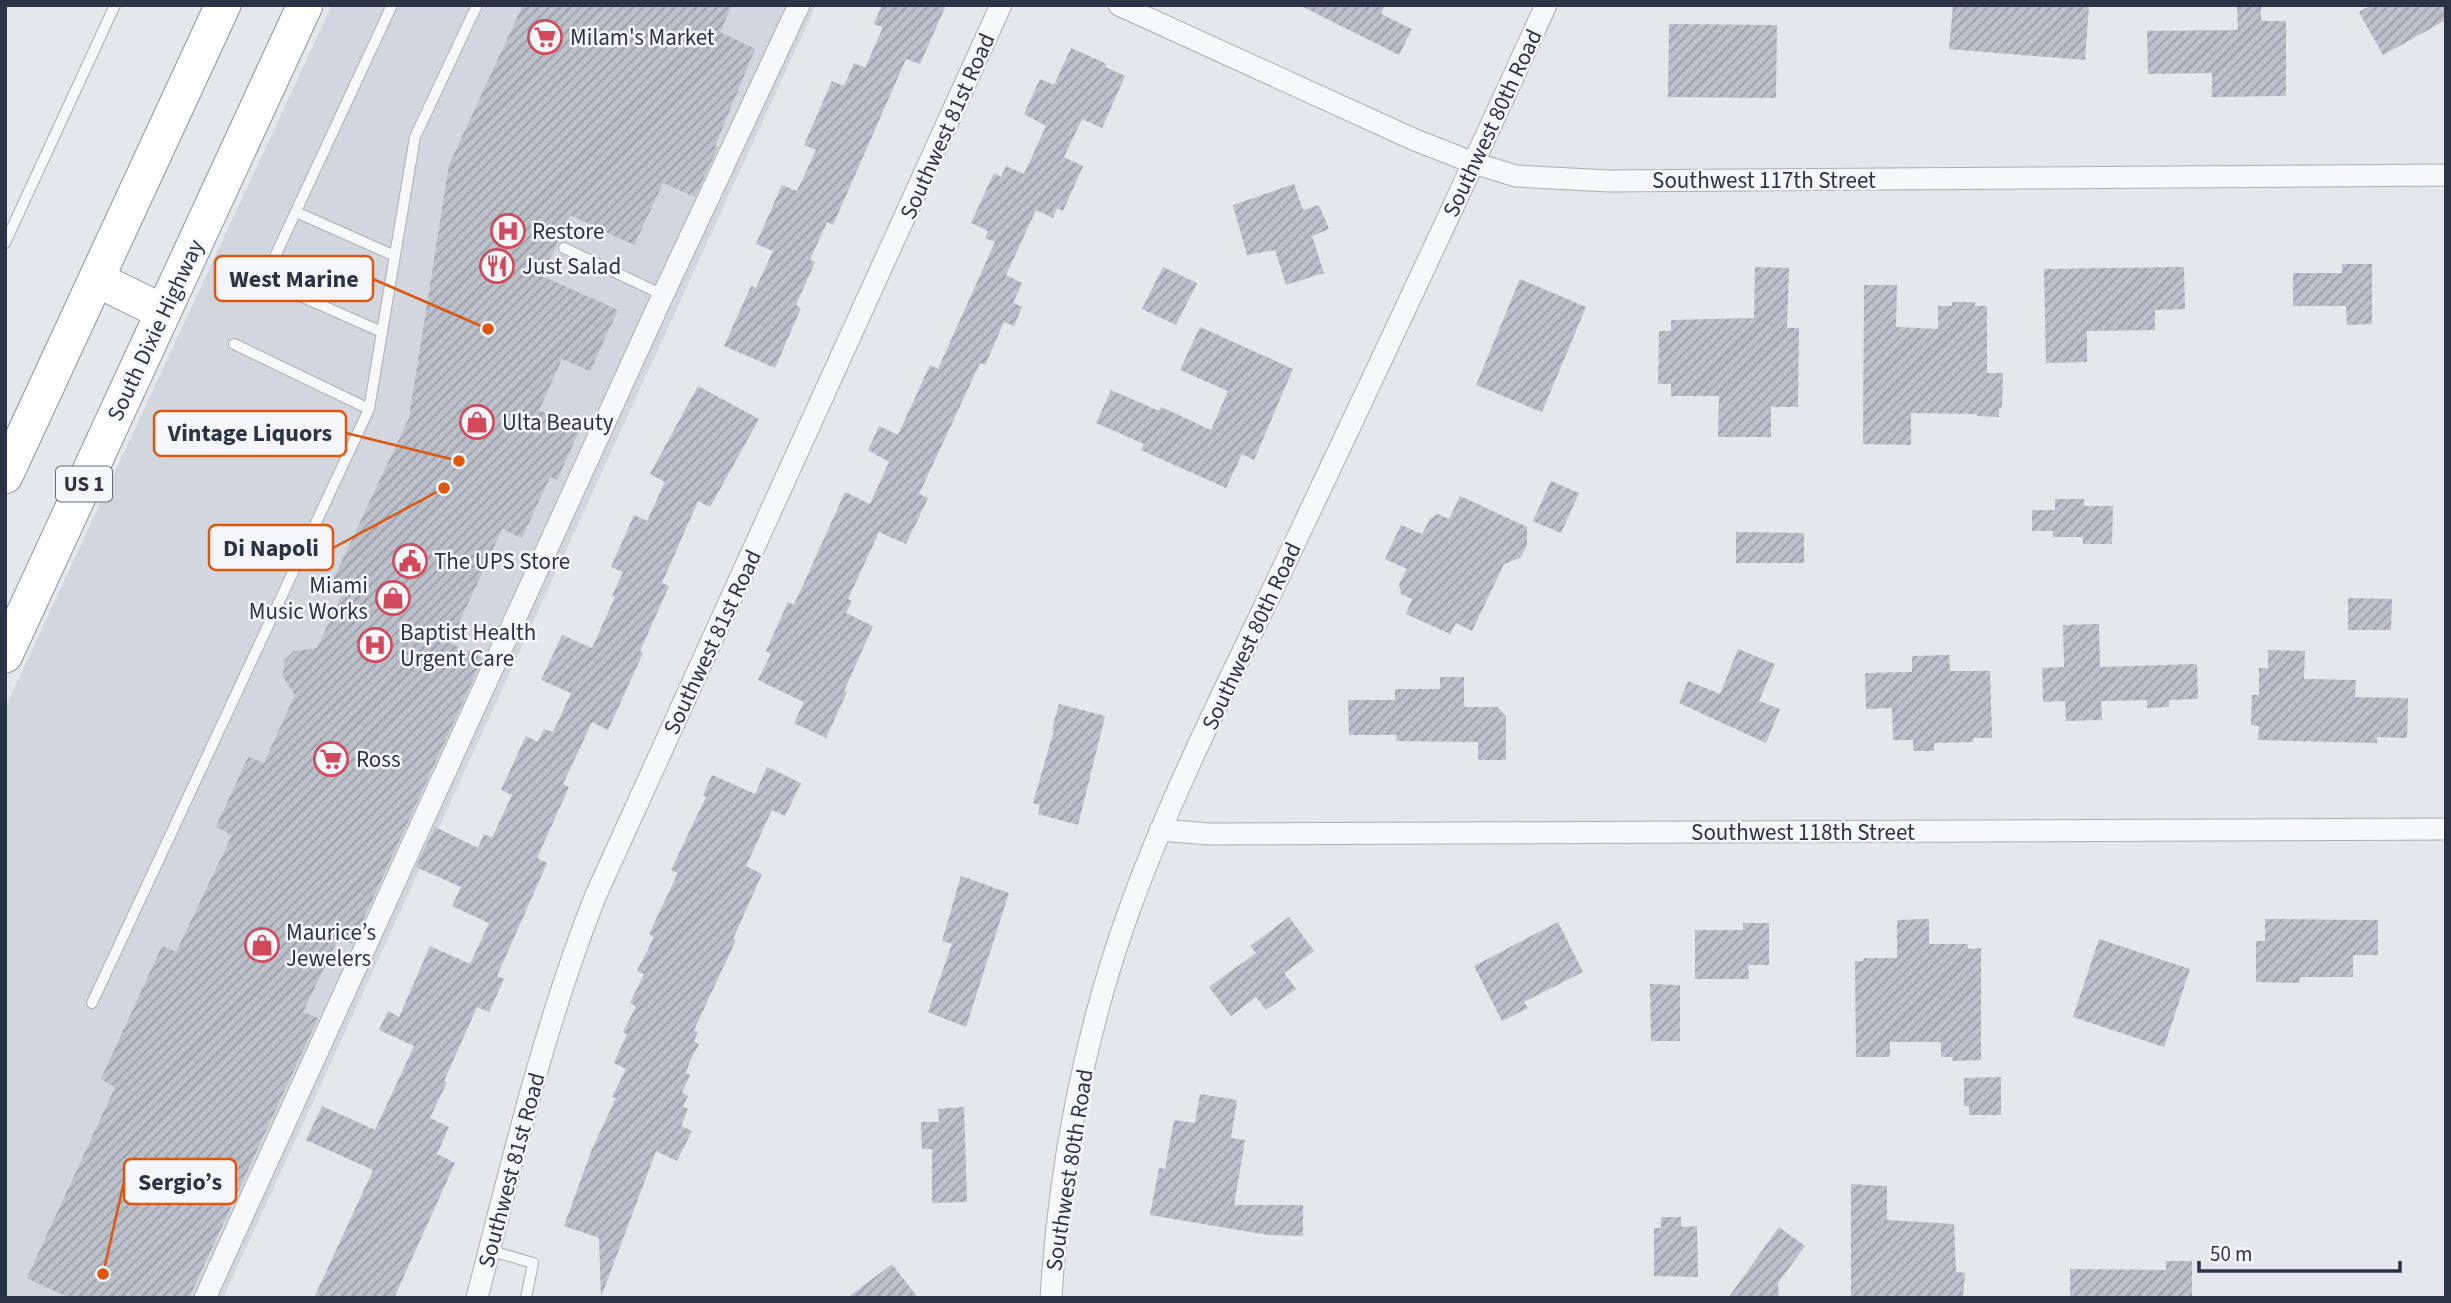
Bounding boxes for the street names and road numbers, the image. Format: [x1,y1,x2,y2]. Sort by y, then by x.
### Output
street label: Southwest 80th Road [1434,24,1551,223]
street label: Southwest 81st Road [892,28,1003,225]
street label: Southwest 117th Street [1652,164,1876,197]
street label: South Dixie Highway [99,234,212,427]
road number: US 1 [56,466,112,502]
street label: Southwest 80th Road [1193,537,1310,736]
street label: Southwest 81st Road [655,544,770,740]
street label: Southwest 118th Street [1691,816,1915,849]
street label: Southwest 80th Road [1037,1067,1102,1273]
street label: Southwest 81st Road [470,1069,553,1271]

